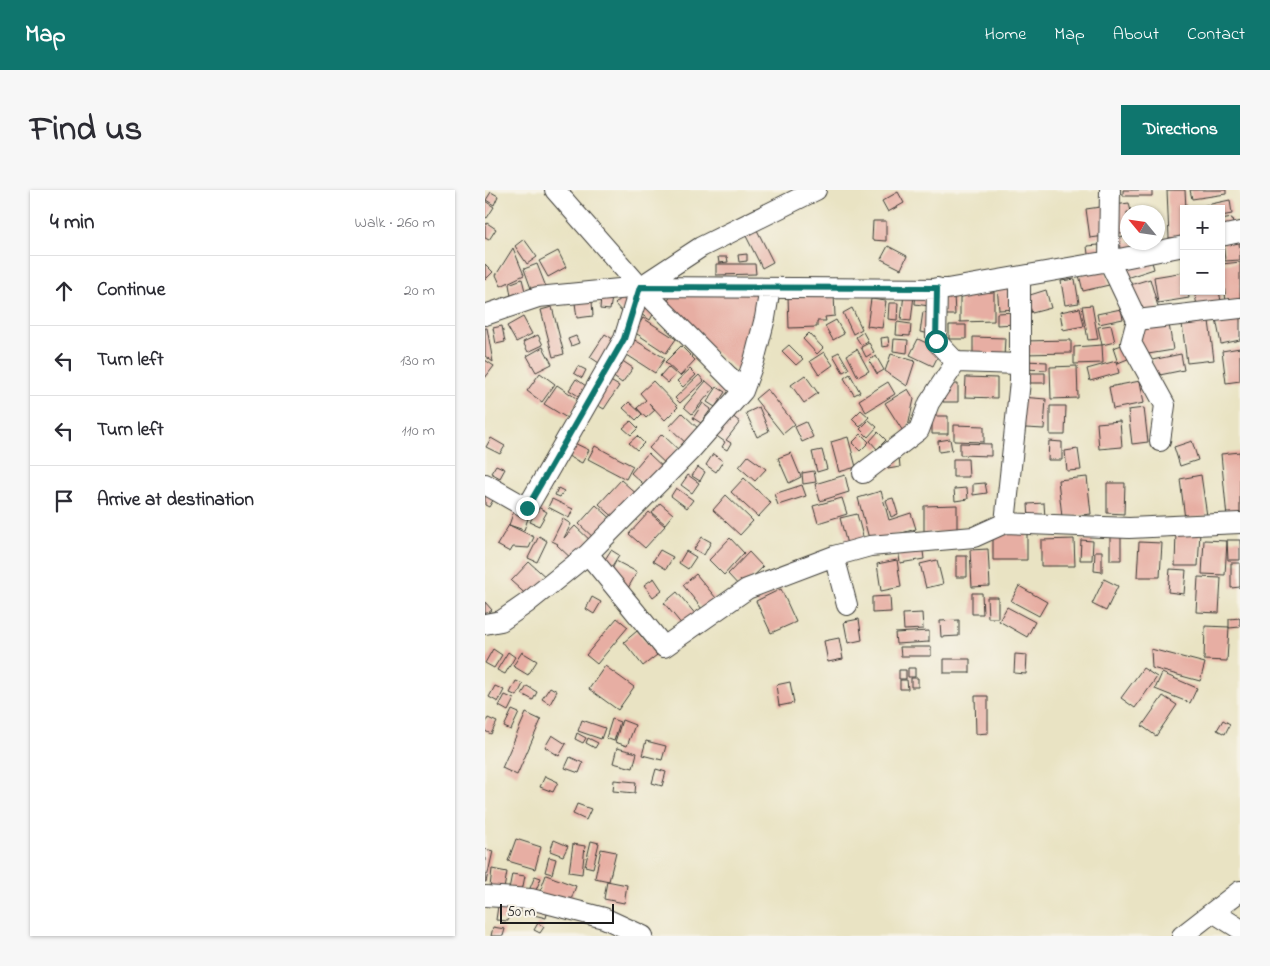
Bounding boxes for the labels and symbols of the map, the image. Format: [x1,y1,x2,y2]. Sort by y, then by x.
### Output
north arrow [1120,205,1165,250]
route start [925,330,948,353]
route end [516,497,539,520]
scale bar [500,901,614,924]

